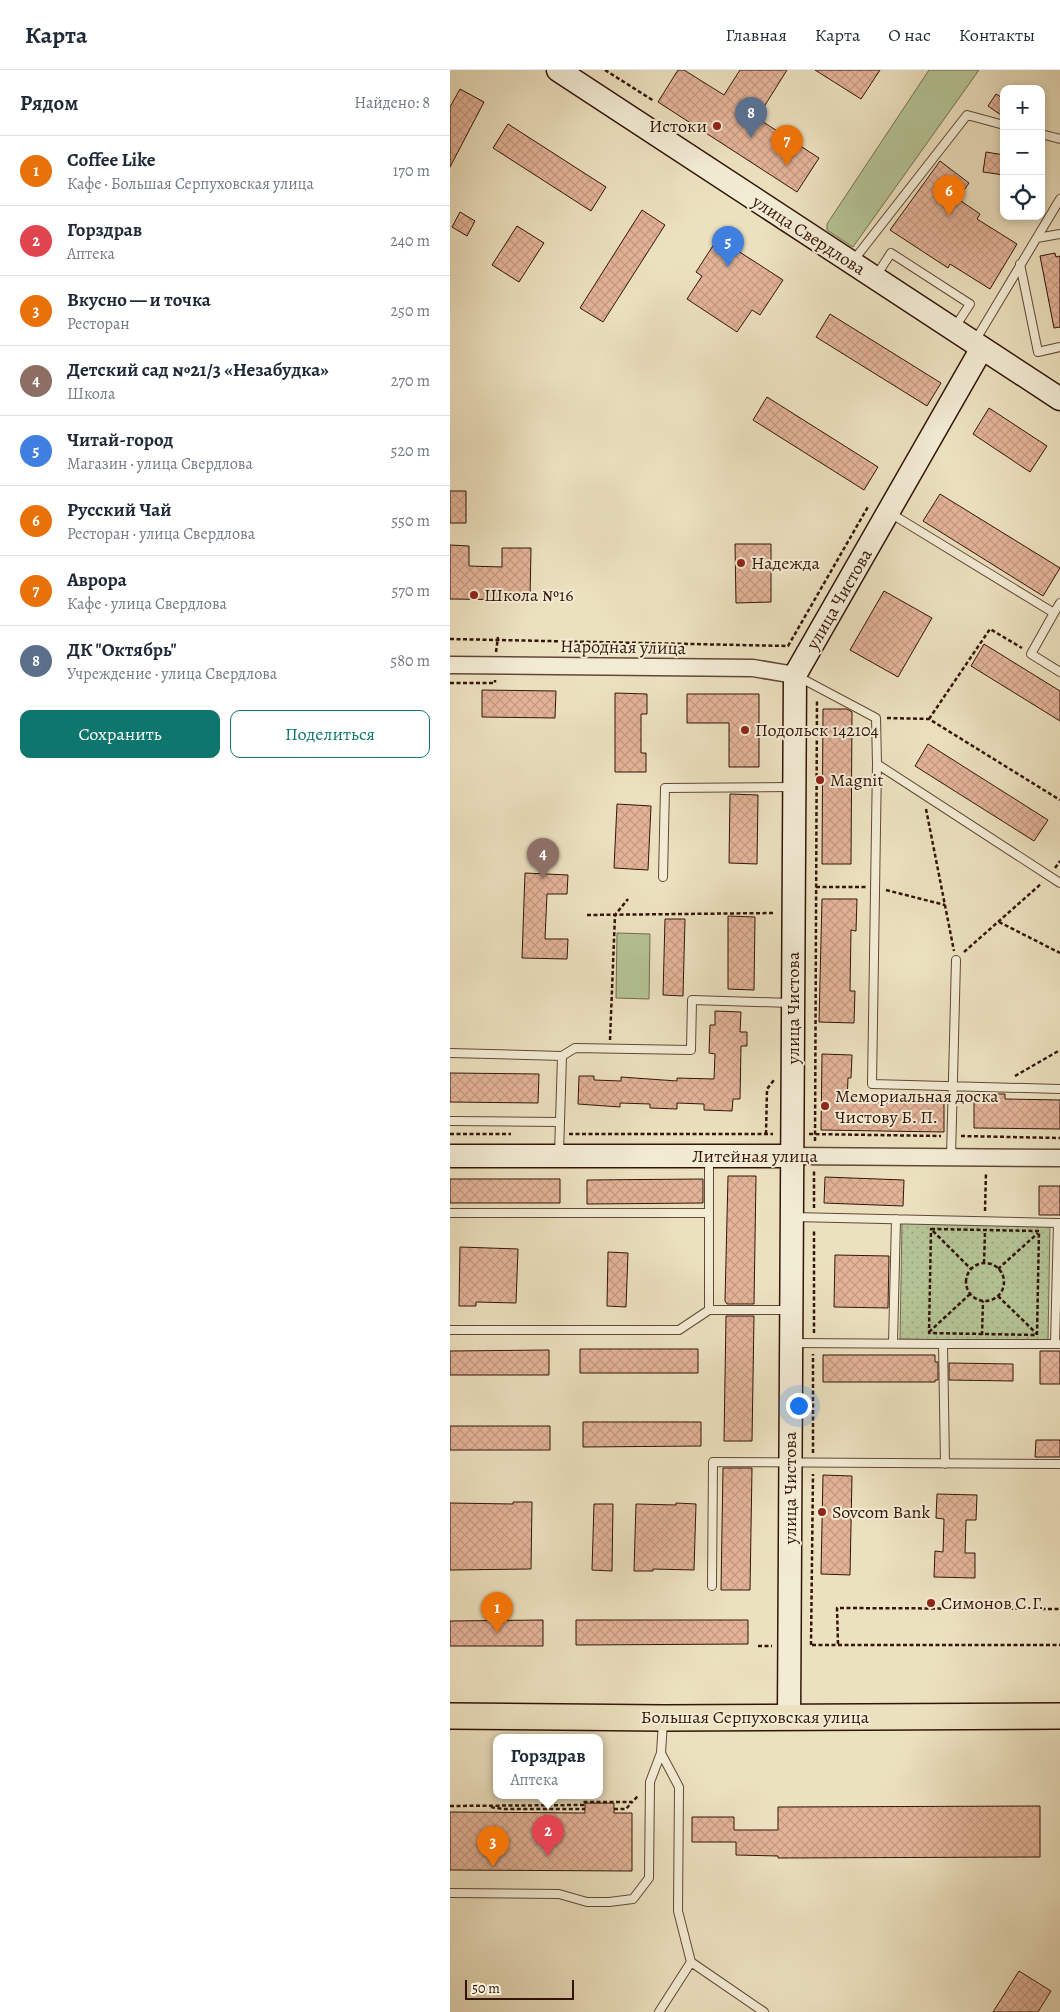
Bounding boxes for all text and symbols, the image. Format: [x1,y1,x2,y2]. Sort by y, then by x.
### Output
text: Карта [25,19,87,51]
text: Главная [726,23,787,47]
text: Карта [815,23,860,47]
text: О нас [888,23,931,47]
text: Контакты [959,23,1035,47]
map controls [1000,85,1045,220]
button: + [1000,85,1045,130]
text: Рядом [20,89,78,117]
text: Найдено: 8 [354,92,430,114]
pin: 8 [735,97,767,138]
place label: Истоки [649,114,707,138]
marker: Истоки [711,120,723,132]
pin: 7 [771,125,803,166]
button: − [1000,130,1045,175]
text: Coffee Like [67,147,155,173]
text: 1 [33,160,39,182]
text: 170 m [393,160,430,182]
text: Кафе · Большая Серпуховская улица [67,173,314,195]
pin: 6 [933,175,965,216]
button: locate [1000,175,1045,220]
street label: улица Свердлова [747,189,871,281]
text: Горздрав [67,217,142,243]
pin: 5 [712,226,744,267]
text: 2 [32,230,40,252]
text: 240 m [390,230,430,252]
text: Аптека [67,243,115,265]
text: Вкусно — и точка [67,287,211,313]
text: 3 [33,300,39,322]
text: 250 m [391,300,430,322]
text: Ресторан [67,313,130,335]
text: Детский сад №21/3 «Незабудка» [67,357,329,383]
text: 4 [32,370,40,392]
text: 270 m [391,370,430,392]
text: Школа [67,383,115,405]
text: Читай-город [67,427,173,453]
text: 5 [33,440,39,462]
text: 520 m [391,440,430,462]
text: Магазин · улица Свердлова [67,453,253,475]
text: Русский Чай [67,497,172,523]
text: 6 [32,510,40,532]
text: 550 m [391,510,430,532]
text: Ресторан · улица Свердлова [67,523,255,545]
street label: улица Чистова [800,544,878,655]
place label: Надежда [751,551,821,575]
marker: Надежда [735,557,747,569]
text: Аврора [67,567,127,593]
text: 7 [33,580,39,602]
text: 570 m [391,580,430,602]
place label: Школа №16 [484,583,574,607]
marker: Школа №16 [468,589,480,601]
text: Кафе · улица Свердлова [67,593,227,615]
street label: Народная улица [560,634,687,660]
text: ДК "Октябрь" [67,637,177,663]
text: 8 [32,650,40,672]
text: 580 m [390,650,430,672]
text: Учреждение · улица Свердлова [67,663,277,685]
button: Сохранить [20,710,220,758]
button: Поделиться [230,710,430,758]
place label: Подольск 142104 [755,718,879,742]
marker: Подольск 142104 [739,724,751,736]
place label: Magnit [830,768,883,792]
marker: Magnit [814,774,826,786]
pin: 4 [527,838,559,879]
street label: улица Чистова [781,951,805,1065]
place label: Мемориальная доска Чистову Б. П. [835,1084,999,1129]
marker: Мемориальная доска Чистову Б. П. [819,1100,831,1112]
street label: Литейная улица [692,1144,819,1168]
your location [786,1393,812,1419]
street label: улица Чистова [778,1431,802,1545]
place label: Sovcom Bank [832,1500,930,1524]
marker: Sovcom Bank [816,1506,828,1518]
place label: Симонов С.Г. [941,1591,1044,1615]
pin: 1 [481,1592,513,1633]
marker: Симонов С.Г. [925,1597,937,1609]
street label: Большая Серпуховская улица [641,1705,870,1729]
popup [493,1734,603,1799]
text: Горздрав [510,1743,586,1769]
text: Аптека [510,1769,558,1791]
pin: 2 [532,1815,564,1856]
pin: 3 [477,1826,509,1867]
scale bar [465,1977,574,2000]
text: 50 m [472,1979,500,1998]

